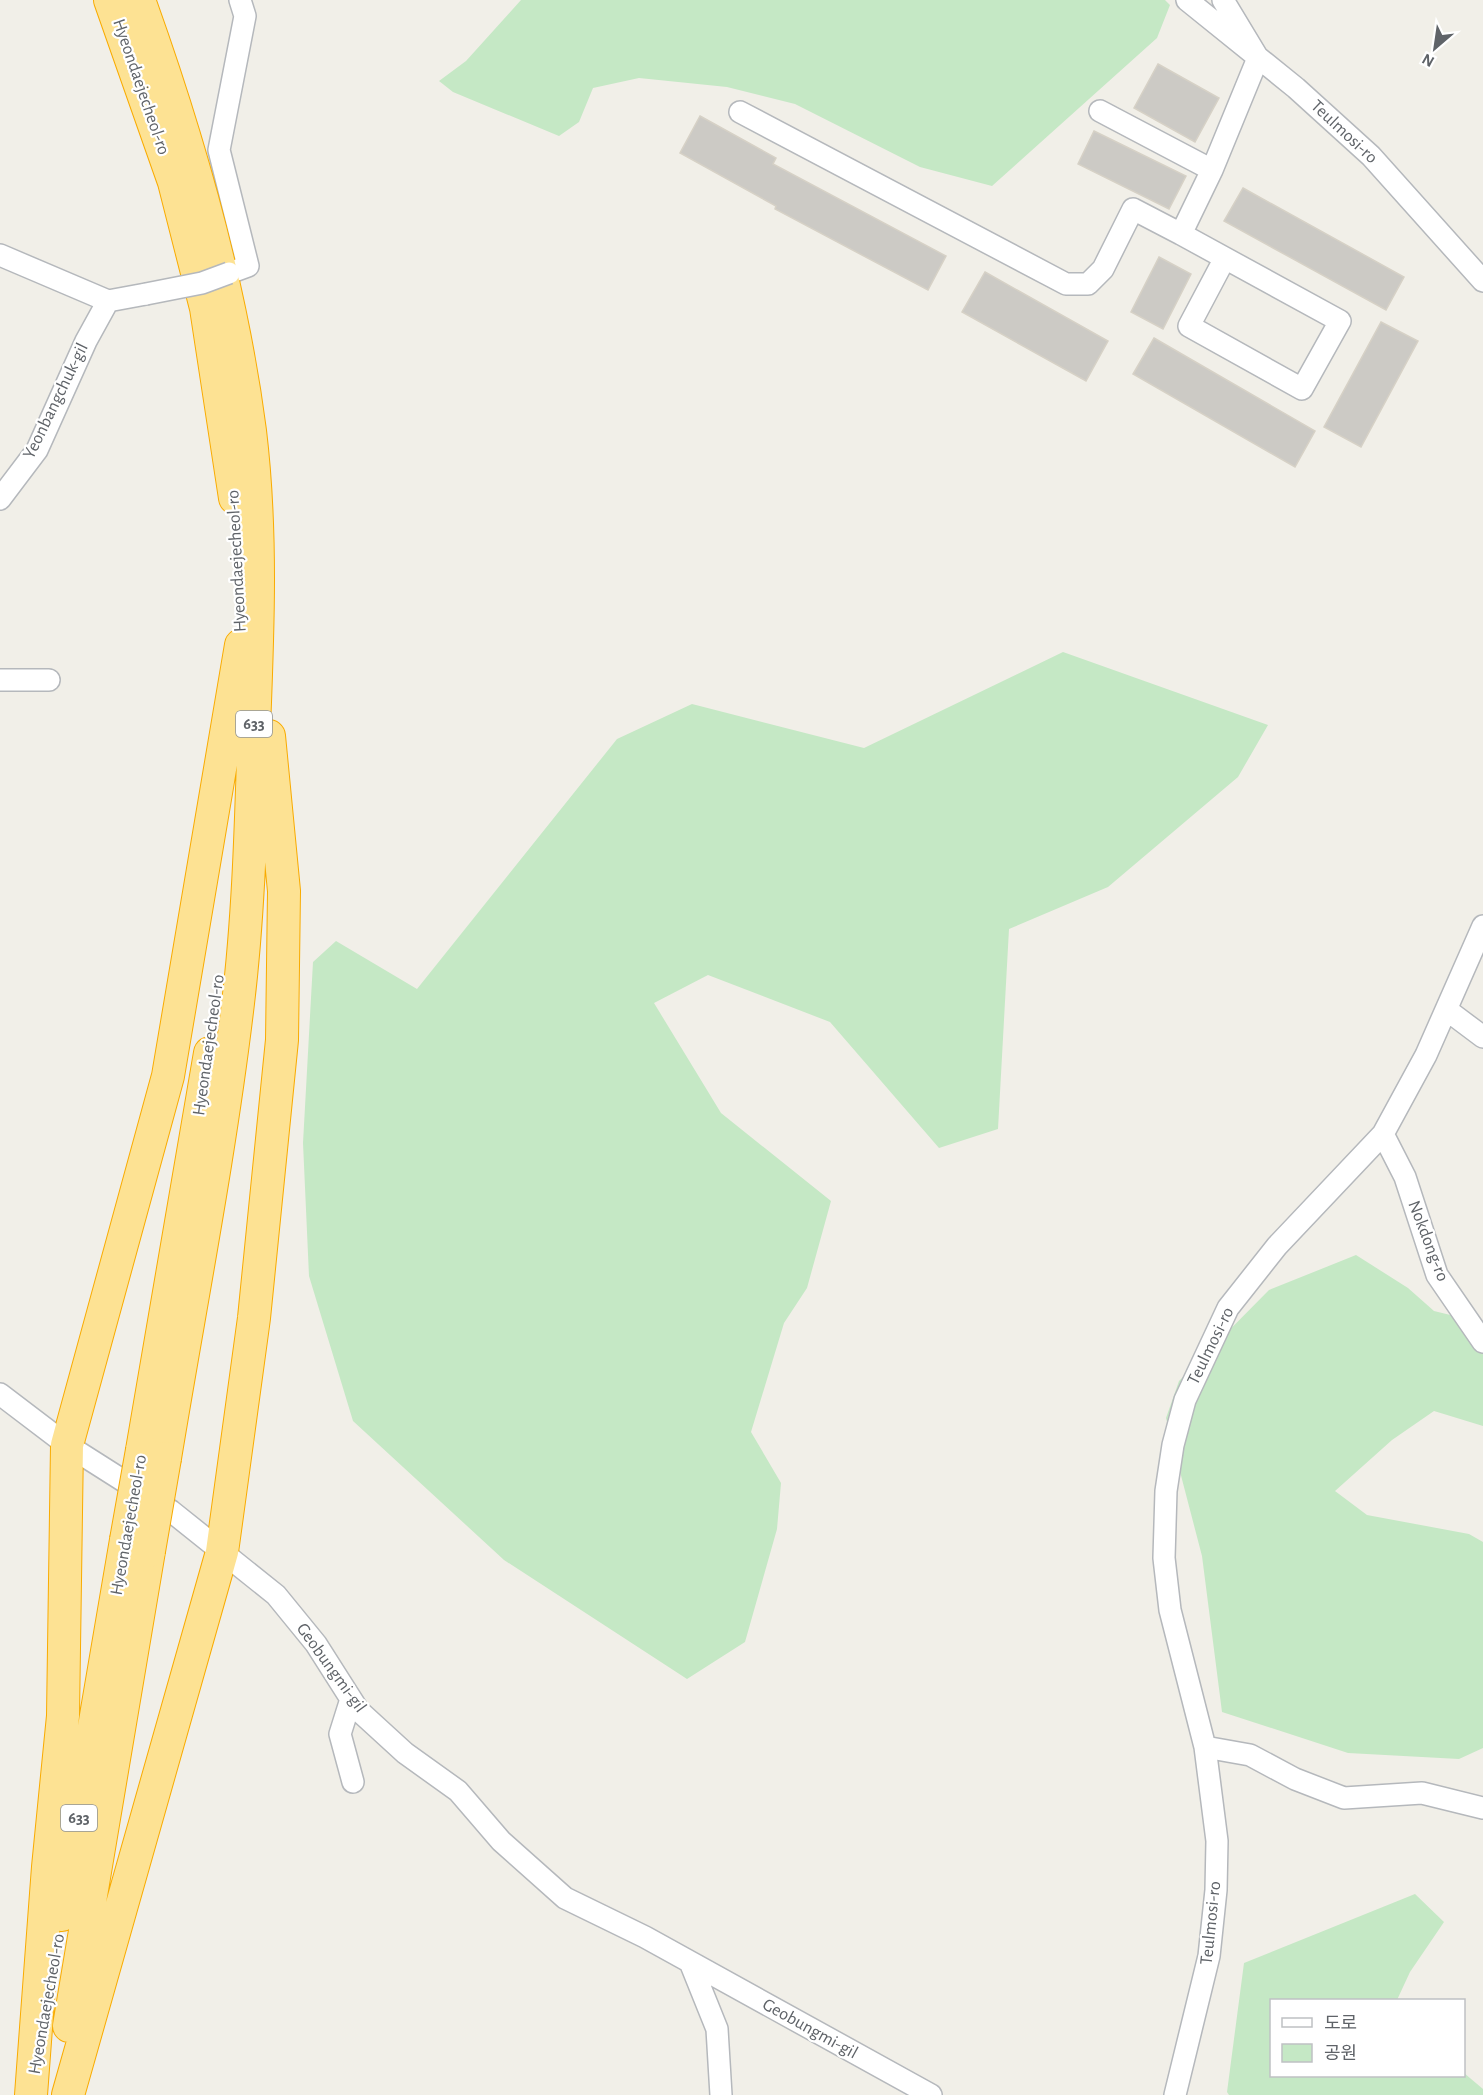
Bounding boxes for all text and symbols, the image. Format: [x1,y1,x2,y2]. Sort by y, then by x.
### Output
street label: Hyeondaejecheol-ro [109,17,173,157]
north arrow [1405,18,1465,78]
text: N [1419,51,1437,70]
street label: Teulmosi-ro [1307,97,1381,167]
street label: Yeonbangchuk-gil [20,340,92,462]
street label: Hyeondaejecheol-ro [224,489,250,633]
road number: 633 [236,711,272,737]
street label: Hyeondaejecheol-ro [190,973,228,1117]
street label: Nokdong-ro [1404,1198,1452,1284]
street label: Teulmosi-ro [1185,1304,1238,1388]
street label: Hyeondaejecheol-ro [108,1453,150,1597]
street label: Geobungmi-gil [293,1620,369,1716]
road number: 633 [61,1805,97,1831]
street label: Teulmosi-ro [1198,1880,1224,1966]
street label: Hyeondaejecheol-ro [26,1932,68,2076]
street label: Geobungmi-gil [759,1995,861,2063]
legend [1270,1999,1465,2077]
text: 도로 [1324,2015,1357,2033]
text: 공원 [1324,2044,1357,2063]

